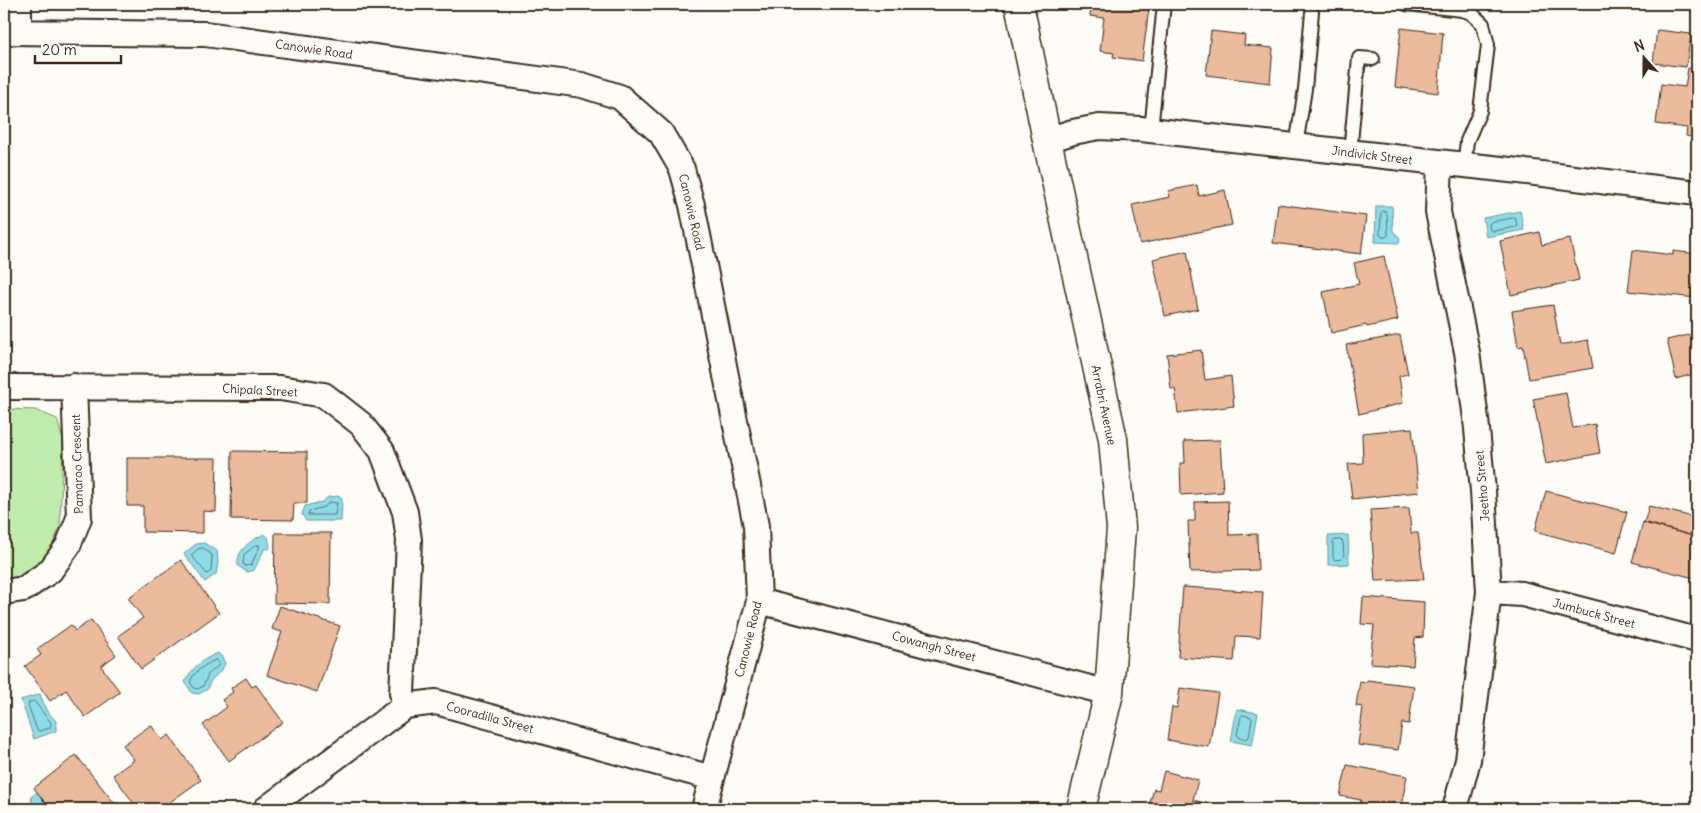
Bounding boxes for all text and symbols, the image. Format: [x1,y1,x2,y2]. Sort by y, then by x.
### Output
scale bar [35,32,121,64]
north arrow [1618,32,1668,82]
street label: Canowie Road [274,36,354,62]
text: N [1632,36,1647,56]
text: 20 m [42,40,77,59]
street label: Jindivick Street [1331,143,1413,167]
street label: Canowie Road [676,172,708,252]
street label: Arrabri Avenue [1088,364,1120,446]
street label: Chipala Street [222,381,298,399]
street label: Pamaroo Crescent [68,414,86,514]
street label: Jeetho Street [1471,450,1493,522]
street label: Jumbuck Street [1551,595,1637,631]
street label: Canowie Road [731,599,765,679]
street label: Cowangh Street [890,628,978,664]
street label: Cooradilla Street [445,698,535,736]

